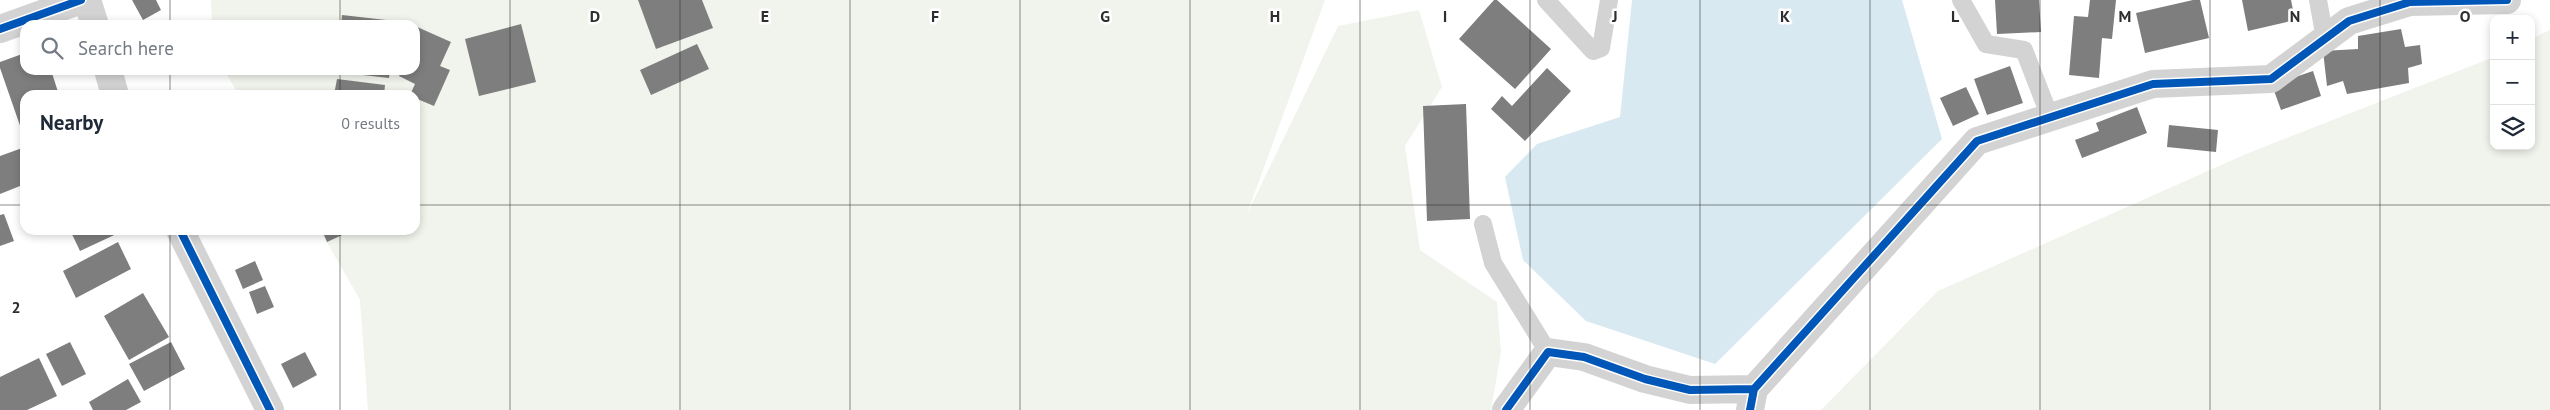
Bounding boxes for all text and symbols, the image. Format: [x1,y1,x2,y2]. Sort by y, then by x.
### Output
text: D [590,6,600,26]
text: E [761,6,769,26]
text: F [931,6,939,26]
text: G [1100,6,1110,26]
text: H [1270,6,1280,26]
text: I [1443,6,1447,26]
text: J [1611,6,1618,26]
text: K [1780,6,1790,26]
text: L [1951,6,1960,26]
text: M [2119,6,2131,26]
text: N [2290,6,2300,26]
text: O [2460,6,2471,26]
map controls [2490,15,2535,150]
button: + [2490,15,2535,60]
search box [20,20,420,75]
icon: search [38,34,66,62]
text: Search here [78,36,174,60]
button: − [2490,60,2535,105]
button: layers [2490,105,2535,150]
text: Nearby [40,109,103,136]
text: 0 results [341,113,400,133]
text: 2 [11,297,21,317]

